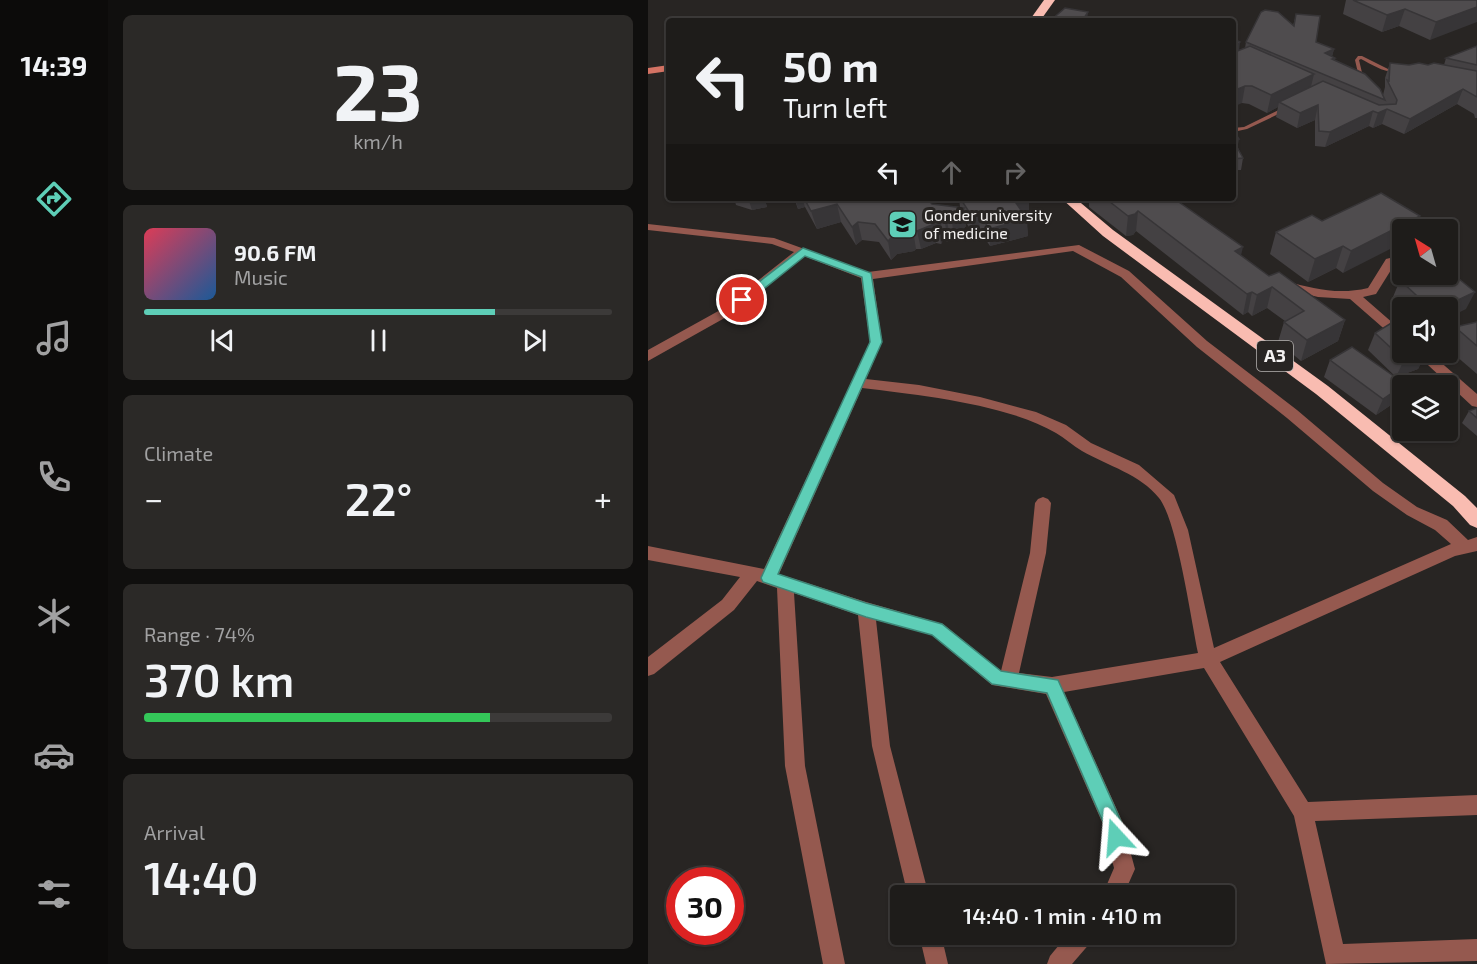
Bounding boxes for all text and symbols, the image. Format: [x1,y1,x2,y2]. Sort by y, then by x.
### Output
text: 50 m [783,40,879,90]
icon: left [684,42,762,120]
text: 23 [333,43,423,137]
text: 14:39 [20,49,88,81]
text: Turn left [783,91,887,123]
text: km/h [353,129,403,153]
icon: left [872,156,905,189]
icon: ahead [935,156,968,189]
icon: right [998,156,1031,189]
icon: directions [33,178,75,220]
place label: Gonder university of medicine [924,205,1053,242]
school or university icon: Gonder university of medicine [887,208,919,240]
north arrow [1392,219,1458,285]
map controls [1392,219,1458,441]
text: 90.6 FM [234,239,316,265]
text: Music [234,265,288,289]
pin [716,274,767,325]
icon: arrive [725,283,758,316]
button: sound [1392,297,1458,363]
icon: music [33,317,75,359]
icon: previous [206,324,239,357]
icon: pause [362,324,395,357]
icon: next [518,324,551,357]
road number: A3 [1257,341,1293,371]
button: layers [1392,375,1458,441]
text: Climate [144,441,213,465]
icon: phone [33,456,75,498]
text: 22° [345,471,412,525]
text: − [144,478,163,518]
text: + [594,478,612,518]
icon: climate [33,595,75,637]
text: Range · 74% [144,622,255,646]
text: 370 km [144,652,294,706]
icon: car [33,734,75,776]
position arrow [1084,805,1148,869]
text: Arrival [144,820,205,844]
text: 14:40 [144,850,258,904]
speed limit sign: 30 [666,867,744,945]
icon: filters [33,873,75,915]
text: 14:40 · 1 min · 410 m [963,902,1162,928]

